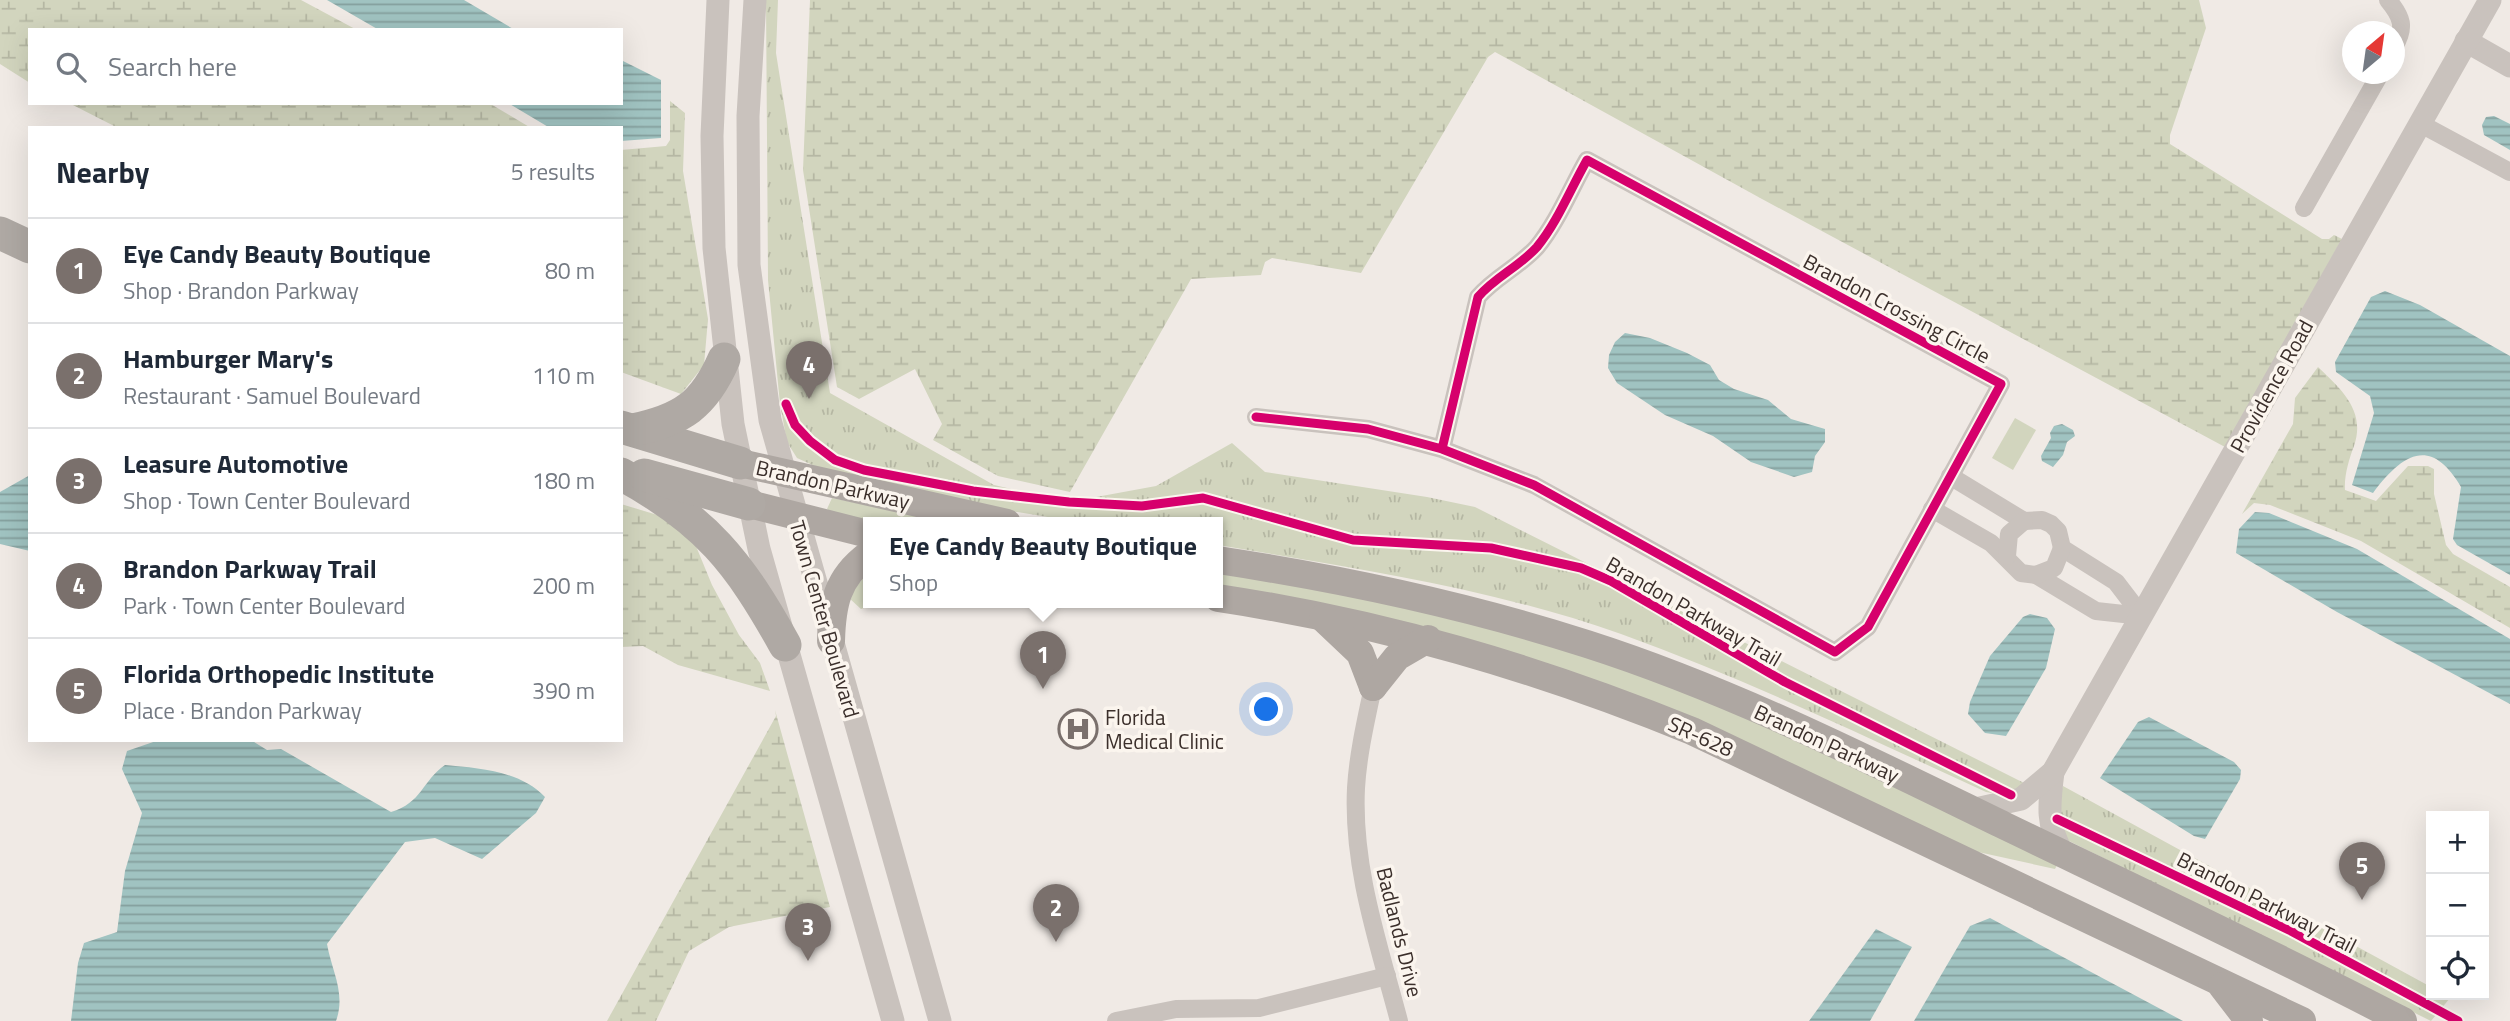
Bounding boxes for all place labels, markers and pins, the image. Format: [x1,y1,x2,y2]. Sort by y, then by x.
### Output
pin: 4 [786,341,832,399]
pin: 1 [1020,631,1066,689]
place label: Florida Medical Clinic [1105,701,1224,757]
hospital icon: Florida Medical Clinic [1057,708,1099,750]
pin: 5 [2339,842,2385,900]
pin: 2 [1033,884,1079,942]
pin: 3 [785,903,831,961]

